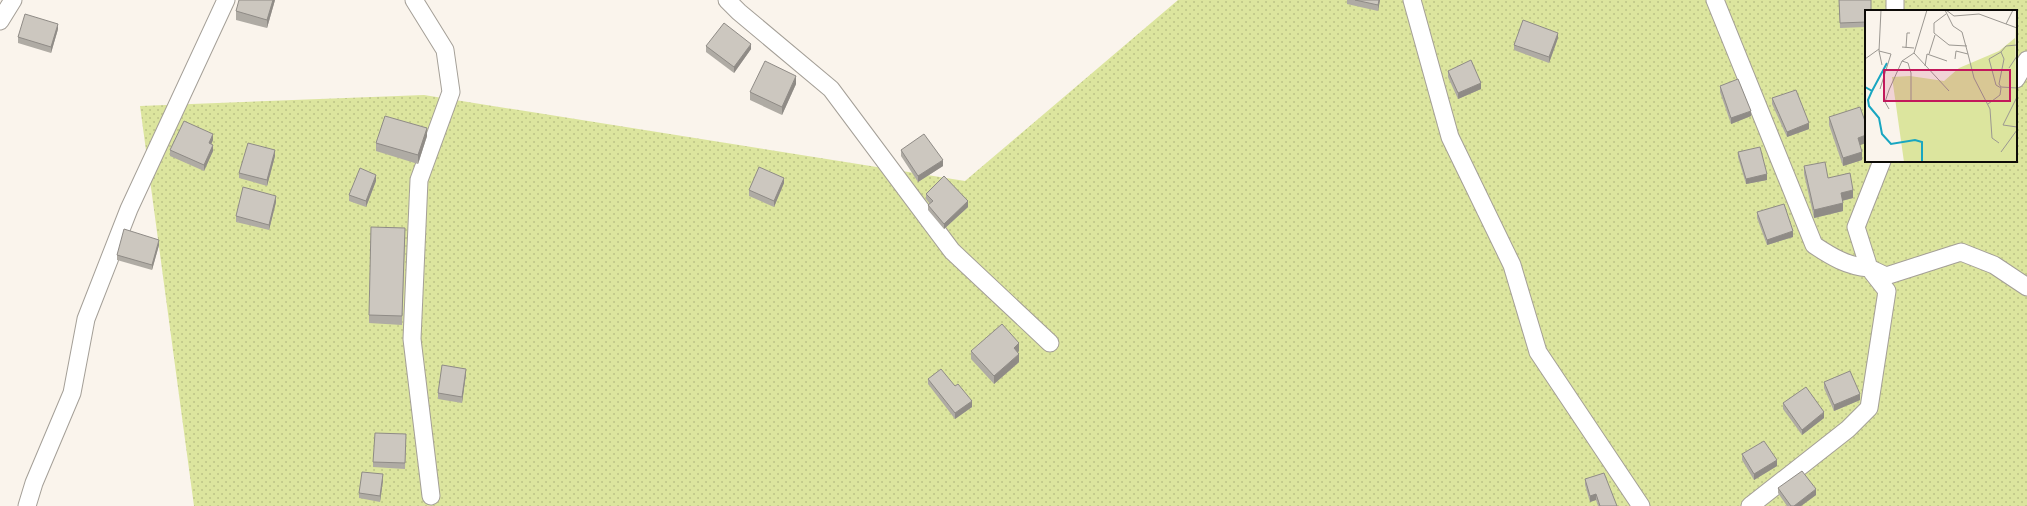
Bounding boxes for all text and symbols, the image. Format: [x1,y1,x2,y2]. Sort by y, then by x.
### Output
inset map [1865,10,2017,162]

